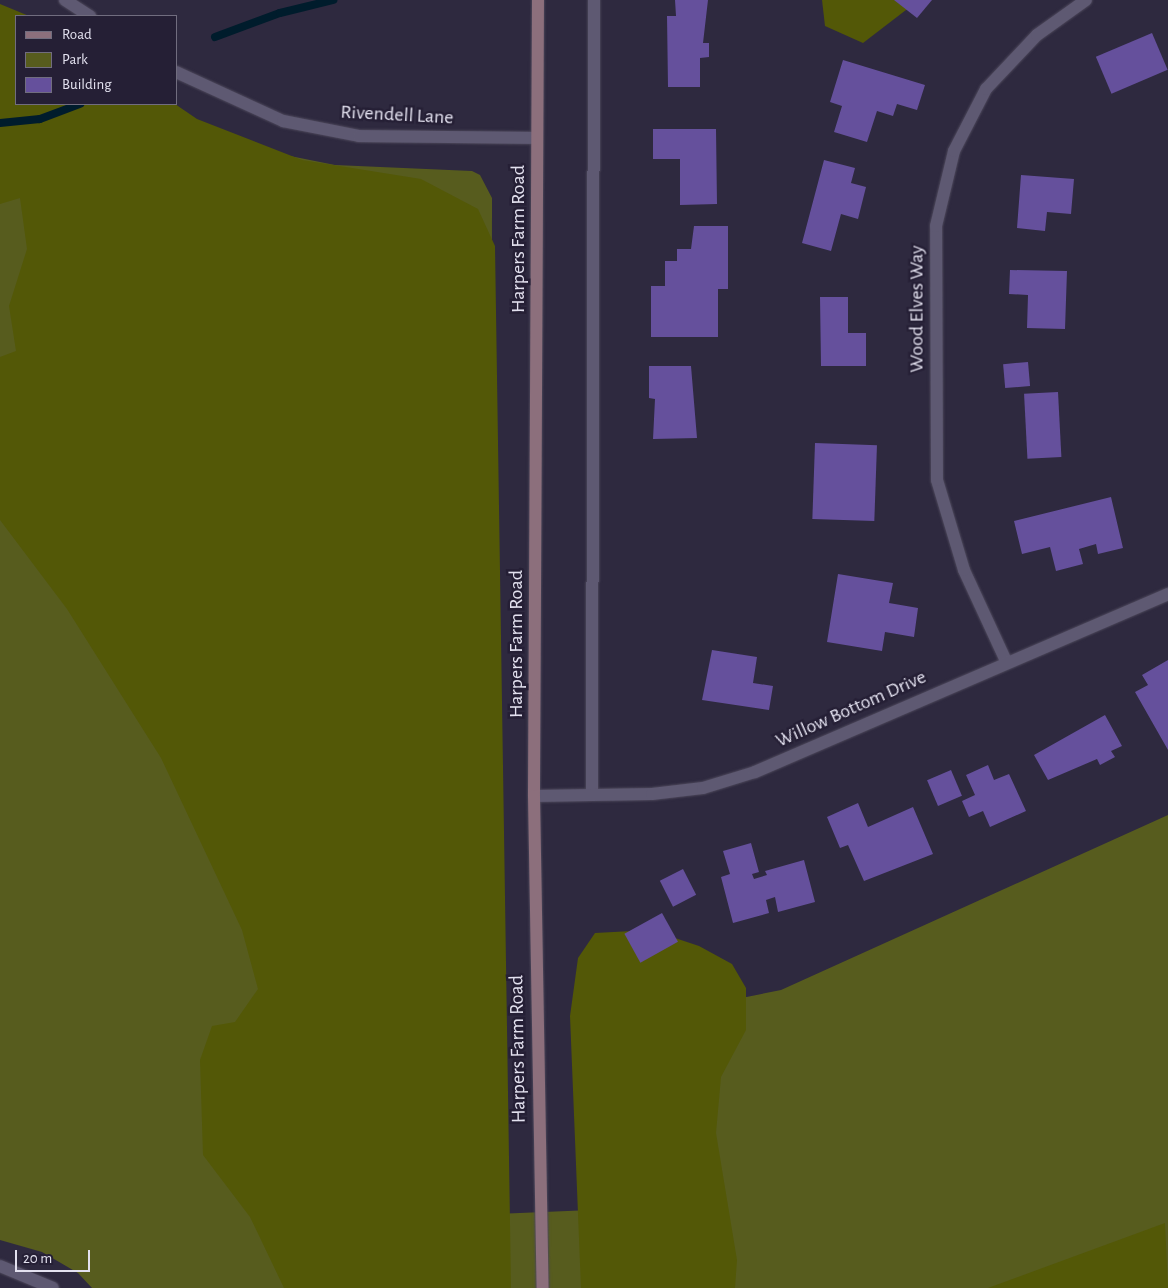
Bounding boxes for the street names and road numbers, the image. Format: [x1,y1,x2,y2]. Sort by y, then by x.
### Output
street label: Rivendell Lane [340,100,454,130]
street label: Harpers Farm Road [506,165,530,313]
street label: Wood Elves Way [905,245,929,373]
street label: Harpers Farm Road [504,570,528,718]
street label: Willow Bottom Drive [772,665,930,753]
street label: Harpers Farm Road [505,975,531,1123]

